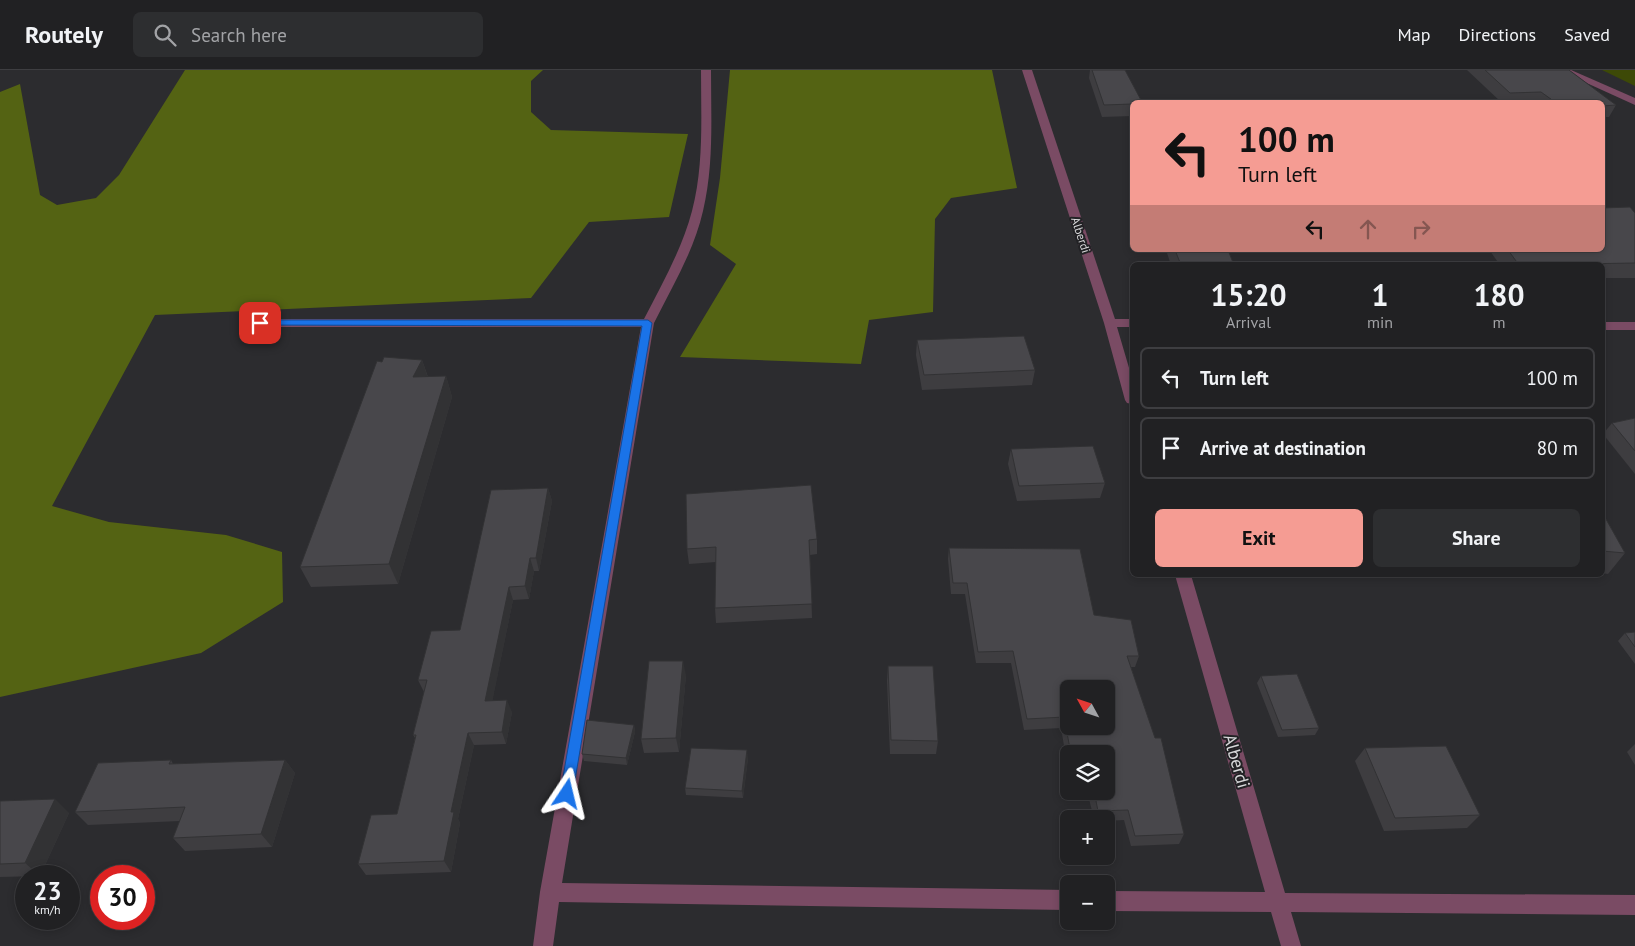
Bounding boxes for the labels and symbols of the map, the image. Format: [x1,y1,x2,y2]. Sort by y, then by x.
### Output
street label: Alberdi [1068,215,1094,255]
pin [239,302,281,344]
north arrow [1060,680,1115,735]
street label: Alberdi [1218,731,1256,791]
position arrow [540,767,592,819]
speed limit sign: 30 [90,865,155,930]

